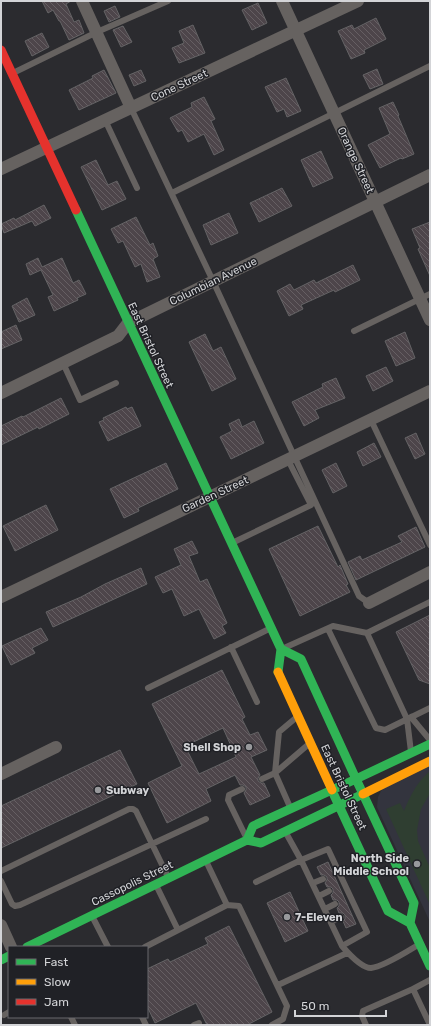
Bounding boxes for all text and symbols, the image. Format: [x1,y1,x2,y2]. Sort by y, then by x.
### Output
street label: Cone Street [149,66,210,104]
street label: Orange Street [335,125,377,196]
street label: Columbian Avenue [167,255,259,308]
street label: East Bristol Street [125,300,176,391]
street label: Garden Street [180,473,251,515]
place label: Shell Shop [183,741,241,754]
marker: Shell Shop [244,742,254,752]
street label: East Bristol Street [318,742,369,833]
place label: Subway [106,784,149,797]
marker: Subway [93,785,103,795]
place label: North Side Middle School [333,852,409,878]
street label: Cassopolis Street [89,858,176,909]
marker: North Side Middle School [412,859,422,869]
place label: 7-Eleven [295,911,343,924]
marker: 7-Eleven [282,912,292,922]
legend [8,946,148,1018]
text: Fast [44,955,68,969]
text: Slow [44,975,71,989]
scale bar [295,992,386,1018]
text: Jam [44,995,69,1009]
text: 50 m [301,999,329,1013]

